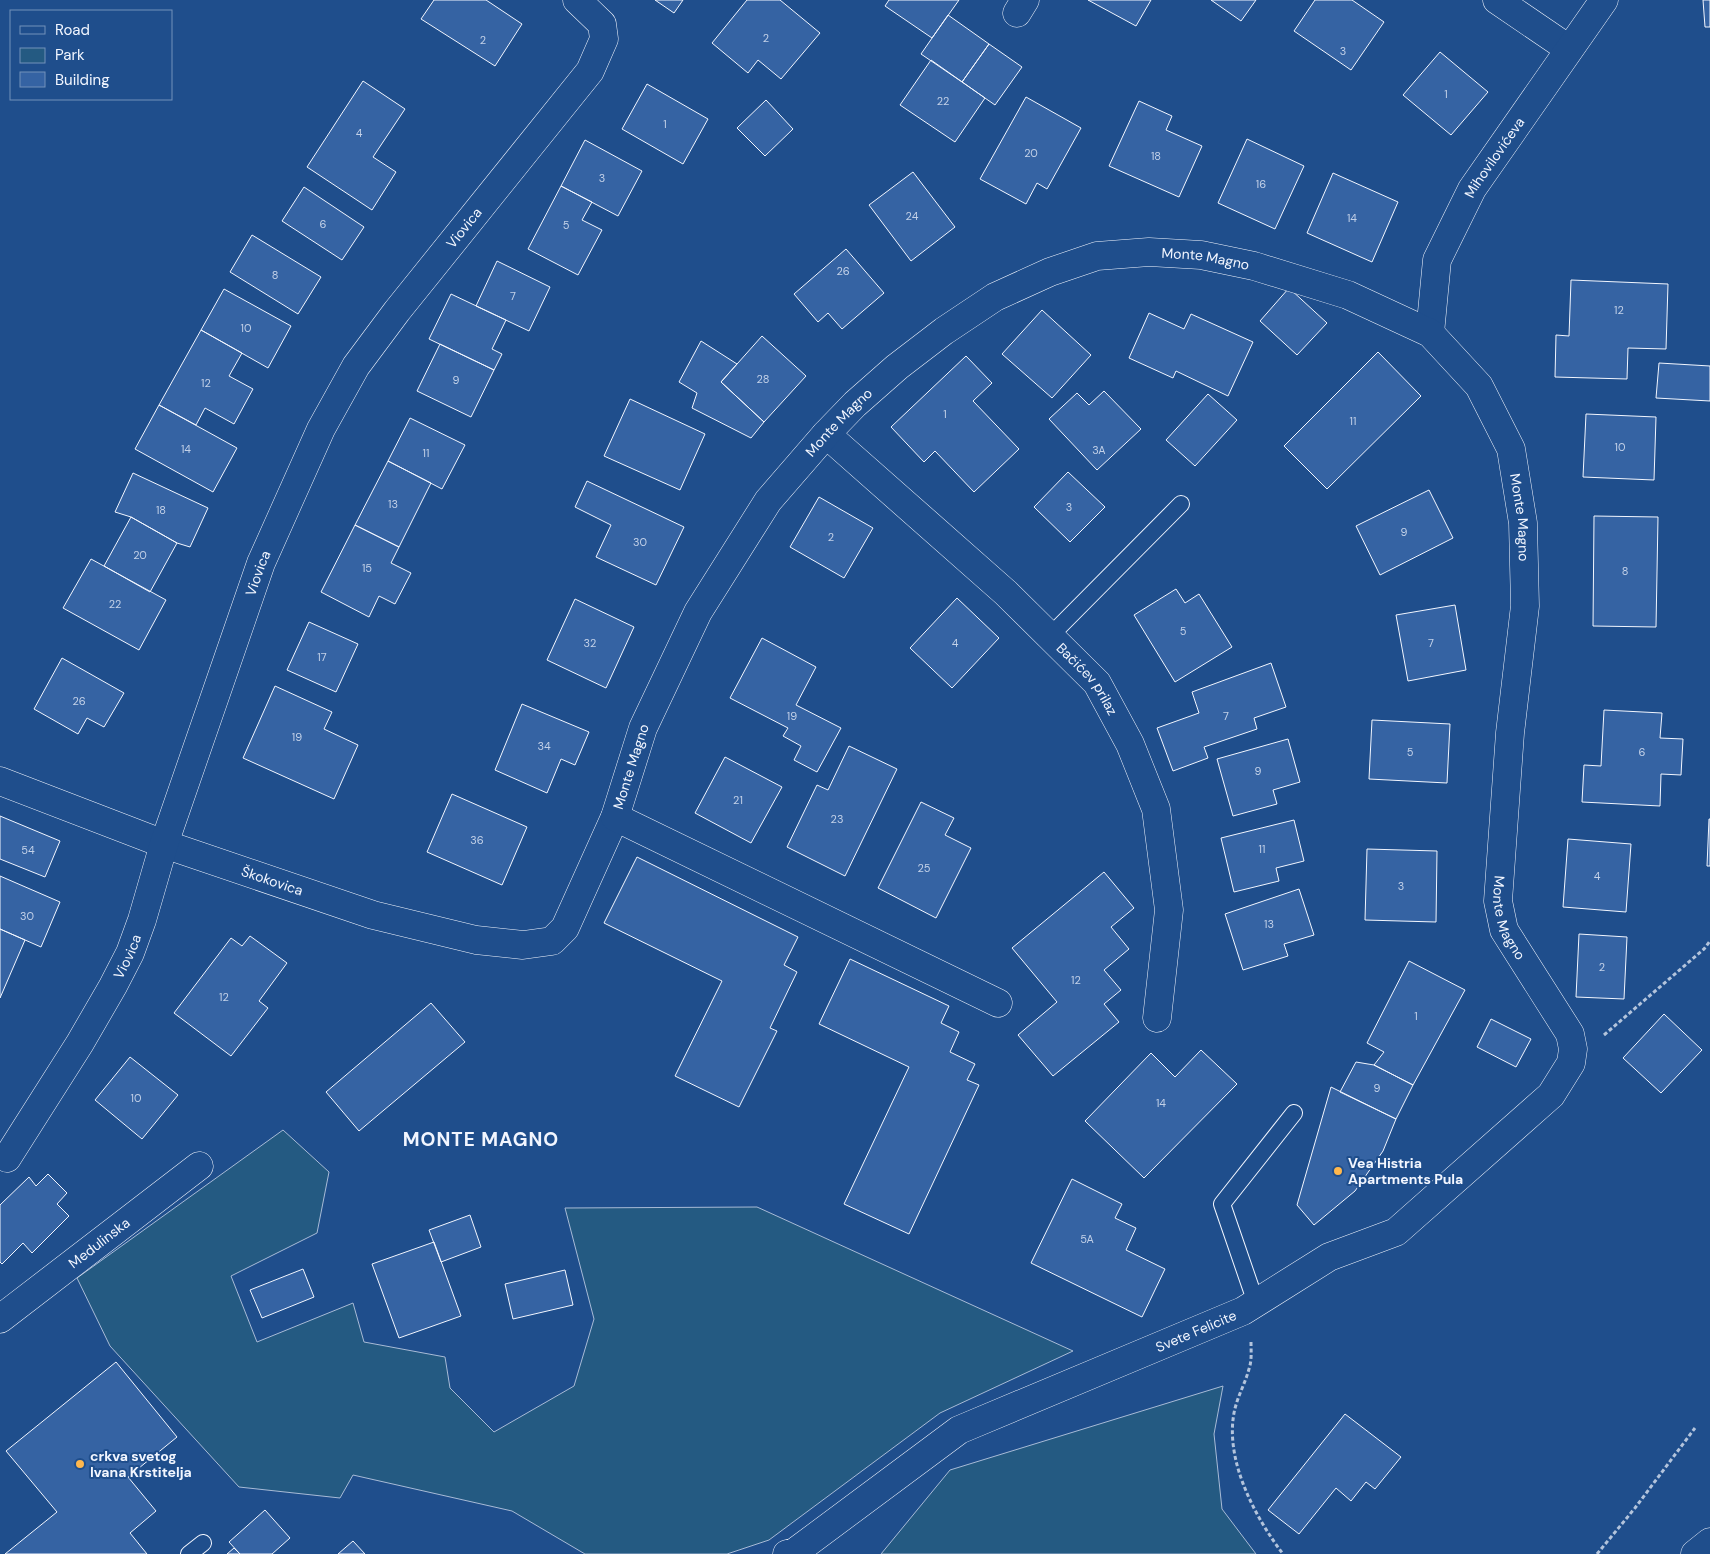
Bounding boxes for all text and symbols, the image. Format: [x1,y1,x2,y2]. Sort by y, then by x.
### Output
legend [10,10,172,100]
text: Road [55,20,90,40]
house number: 2 [763,31,769,45]
house number: 2 [480,33,486,47]
house number: 3 [1340,44,1346,58]
text: Park [55,45,85,65]
text: Building [55,70,110,90]
house number: 1 [1444,87,1448,101]
house number: 22 [937,94,949,108]
street label: Mihovilovićeva [1460,114,1528,201]
house number: 1 [663,117,667,131]
house number: 4 [356,126,363,140]
house number: 20 [1024,146,1038,160]
house number: 18 [1151,149,1161,163]
house number: 3 [599,171,605,185]
house number: 16 [1256,177,1266,191]
street label: Viovica [442,204,486,252]
house number: 24 [906,209,919,223]
house number: 14 [1347,211,1357,225]
house number: 6 [320,217,327,231]
house number: 5 [563,218,570,232]
street label: Monte Magno [1161,244,1251,274]
house number: 26 [836,264,850,278]
house number: 8 [272,268,278,282]
house number: 7 [510,289,516,303]
house number: 12 [1614,303,1624,317]
house number: 10 [241,321,251,335]
house number: 28 [757,372,769,386]
house number: 9 [453,373,460,387]
house number: 12 [201,376,211,390]
street label: Monte Magno [802,384,876,460]
house number: 1 [943,407,947,421]
house number: 11 [1350,414,1356,428]
house number: 10 [1615,440,1625,454]
house number: 14 [181,442,191,456]
house number: 3A [1092,443,1106,457]
house number: 11 [423,446,429,460]
street label: Monte Magno [1506,472,1533,562]
house number: 13 [388,497,398,511]
house number: 3 [1066,500,1072,514]
house number: 18 [156,503,166,517]
house number: 9 [1401,525,1408,539]
house number: 2 [828,530,834,544]
house number: 30 [633,535,647,549]
house number: 20 [133,548,147,562]
street label: Viovica [241,548,274,598]
house number: 15 [362,561,372,575]
house number: 8 [1622,564,1628,578]
house number: 22 [109,597,121,611]
house number: 5 [1180,624,1187,638]
house number: 32 [584,636,596,650]
house number: 4 [952,636,959,650]
house number: 7 [1428,636,1434,650]
street label: Bačićev prilaz [1053,639,1122,718]
house number: 17 [317,650,327,664]
house number: 26 [72,694,86,708]
house number: 19 [787,709,797,723]
house number: 7 [1223,709,1229,723]
street label: Monte Magno [609,722,653,812]
house number: 19 [292,730,302,744]
house number: 34 [537,739,551,753]
house number: 5 [1407,745,1414,759]
house number: 6 [1639,745,1646,759]
house number: 9 [1255,764,1262,778]
house number: 21 [733,793,743,807]
house number: 23 [831,812,843,826]
house number: 36 [470,833,484,847]
house number: 11 [1259,842,1265,856]
house number: 54 [21,843,35,857]
house number: 25 [917,861,931,875]
street label: Škokovica [239,862,305,900]
house number: 4 [1594,869,1601,883]
street label: Monte Magno [1489,875,1530,963]
house number: 3 [1398,879,1404,893]
house number: 30 [20,909,34,923]
house number: 13 [1264,917,1274,931]
street label: Viovica [109,932,145,982]
house number: 2 [1599,960,1605,974]
house number: 12 [1071,973,1081,987]
house number: 12 [219,990,229,1004]
house number: 1 [1414,1009,1418,1023]
house number: 9 [1374,1081,1381,1095]
house number: 10 [131,1091,141,1105]
house number: 14 [1156,1096,1166,1110]
district label: MONTE MAGNO [403,1127,559,1152]
place label: Vea Histria Apartments Pula [1348,1154,1463,1188]
marker: Vea Histria Apartments Pula [1332,1165,1344,1177]
street label: Medulinska [65,1214,133,1272]
house number: 5A [1080,1232,1094,1246]
street label: Svete Felicite [1153,1306,1239,1356]
place label: crkva svetog Ivana Krstitelja [90,1447,192,1481]
marker: crkva svetog Ivana Krstitelja [74,1458,86,1470]

